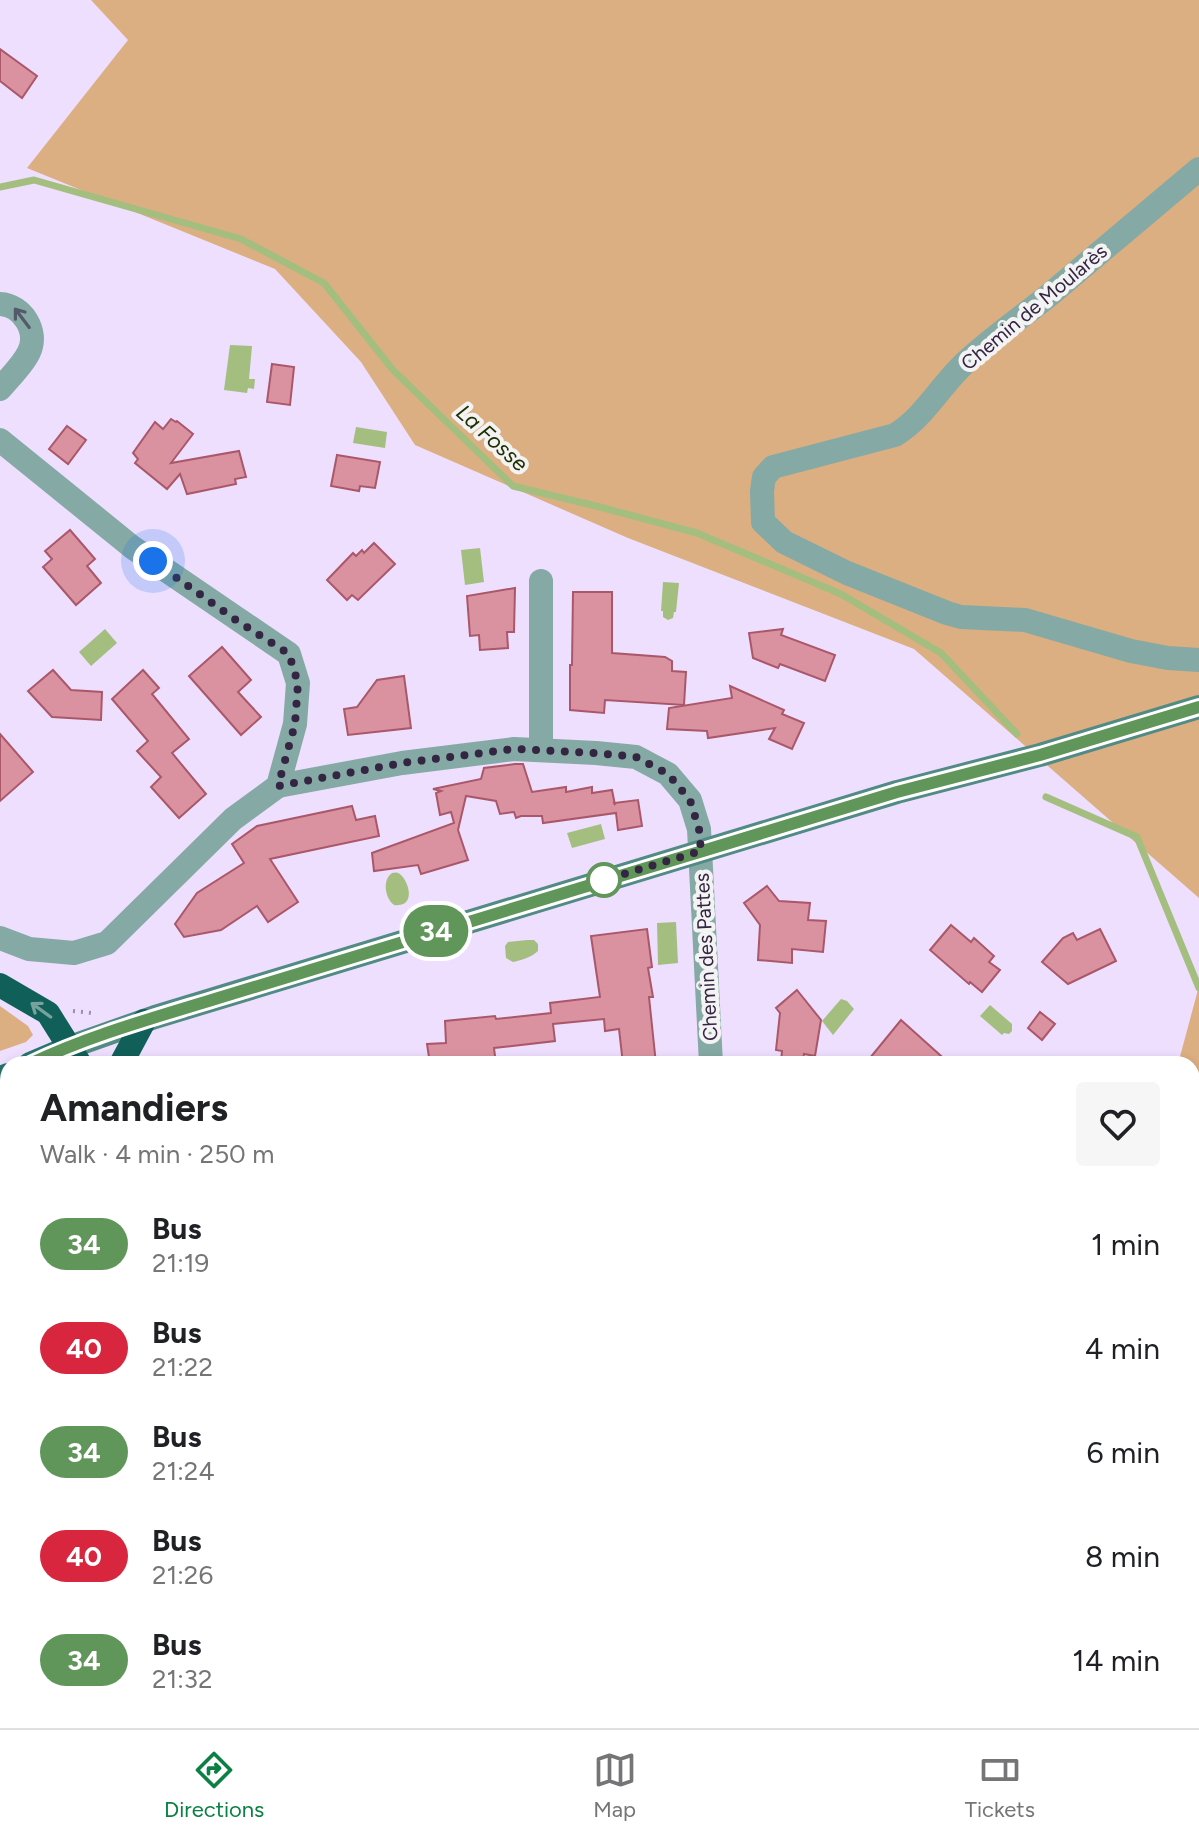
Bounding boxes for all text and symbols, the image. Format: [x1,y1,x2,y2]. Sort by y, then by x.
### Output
street label: Chemin de Moularès [956,239,1112,375]
one-way arrow [14,308,31,329]
water label: La Fosse [451,399,533,477]
your location [133,541,173,581]
unlabelled marker [587,863,621,897]
street label: Chemin des Pattes [690,872,722,1042]
line badge: 34 [400,905,472,957]
text: 34 [419,914,453,948]
one-way arrow [30,1002,52,1018]
button: heart [1076,1082,1160,1166]
text: Amandiers [40,1085,228,1131]
text: Walk · 4 min · 250 m [40,1138,274,1170]
text: Bus [152,1210,201,1247]
text: 1 min [1091,1226,1160,1263]
text: 34 [67,1227,101,1261]
text: 21:19 [152,1247,209,1279]
text: Bus [152,1314,201,1351]
text: 4 min [1085,1330,1160,1367]
text: 40 [66,1331,102,1365]
text: 21:22 [152,1351,213,1383]
text: Bus [152,1418,201,1455]
text: 6 min [1086,1434,1160,1471]
text: 34 [67,1435,101,1469]
text: 21:24 [152,1455,215,1487]
text: Bus [152,1522,201,1559]
text: 8 min [1085,1538,1160,1575]
text: 40 [66,1539,102,1573]
text: 21:26 [152,1559,213,1591]
text: Bus [152,1626,201,1663]
text: 14 min [1072,1642,1160,1679]
text: 34 [67,1643,101,1677]
text: 21:32 [152,1663,213,1695]
tab: Directions [164,1748,264,1823]
tab: Map [593,1748,637,1823]
tab: Tickets [965,1748,1035,1823]

